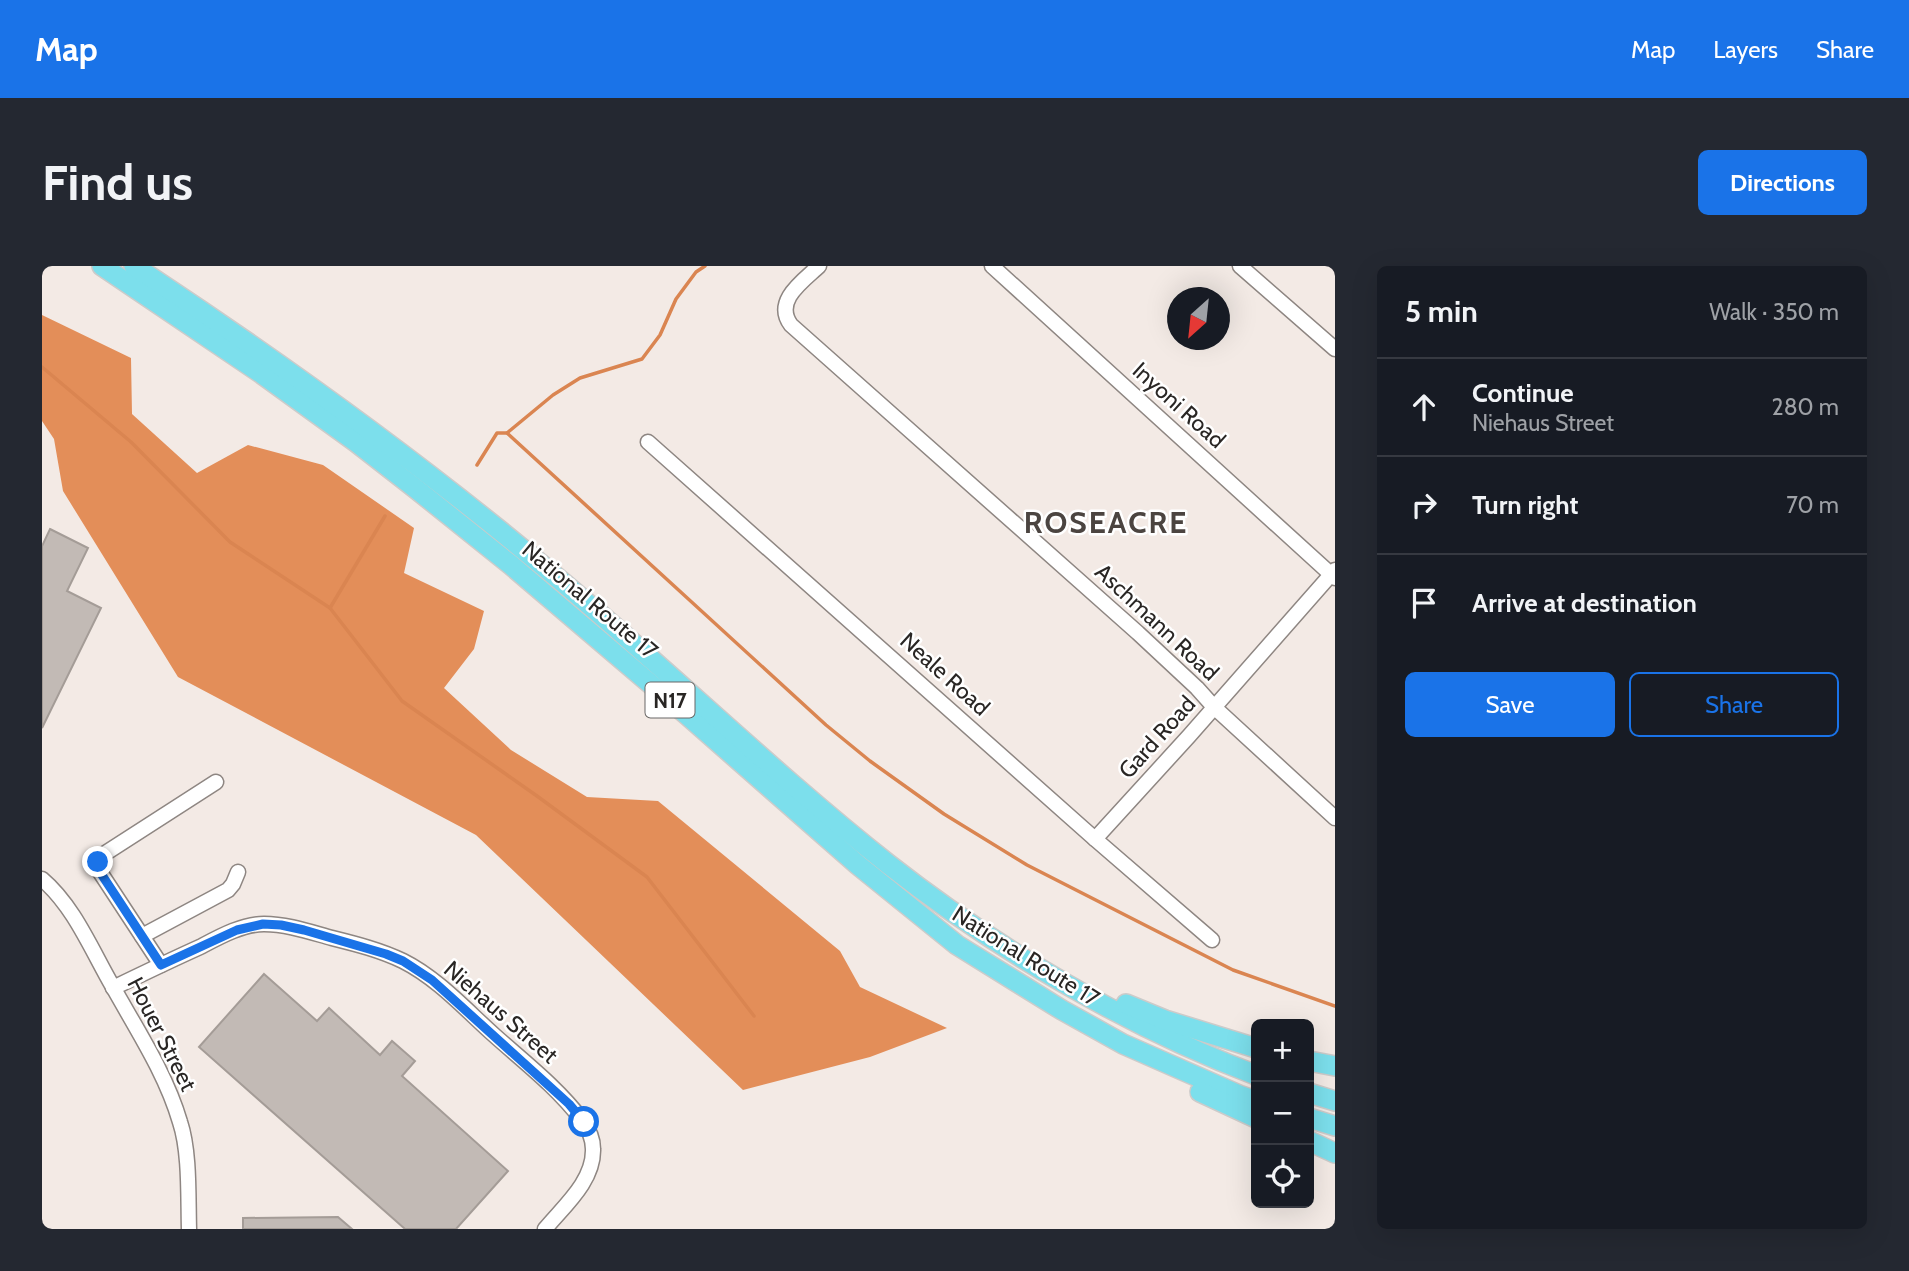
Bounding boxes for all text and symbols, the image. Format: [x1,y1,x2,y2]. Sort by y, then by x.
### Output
text: Map [35,29,98,69]
text: Map [1631,35,1675,64]
text: Layers [1713,35,1778,64]
text: Share [1816,35,1874,64]
button: Directions [1698,150,1867,215]
text: Find us [42,153,193,212]
north arrow [1167,287,1230,350]
text: 5 min [1405,293,1478,330]
text: Walk · 350 m [1709,298,1839,326]
street label: Inyoni Road [1127,356,1231,454]
text: Continue [1472,377,1574,409]
icon: ahead [1405,388,1443,426]
text: 280 m [1772,393,1839,421]
text: Niehaus Street [1472,409,1614,437]
icon: right [1405,486,1443,524]
text: Turn right [1472,489,1578,521]
text: 70 m [1786,491,1839,519]
district label: ROSEACRE [1024,504,1188,541]
street label: National Route 17 [517,535,664,665]
street label: Aschmann Road [1089,558,1225,686]
icon: arrive [1405,584,1443,622]
text: Arrive at destination [1472,587,1697,619]
street label: Neale Road [894,627,996,721]
button: Save [1405,672,1615,737]
button: Share [1629,672,1839,737]
road number: N17 [646,682,694,718]
street label: Gard Road [1113,690,1201,784]
route end [82,846,113,877]
street label: National Route 17 [947,900,1105,1013]
street label: Niehaus Street [438,955,564,1069]
street label: Houer Street [121,972,203,1096]
map controls [1251,1019,1314,1208]
button: + [1251,1019,1314,1082]
button: − [1251,1082,1314,1145]
route start [568,1106,599,1137]
button: locate [1251,1145,1314,1208]

